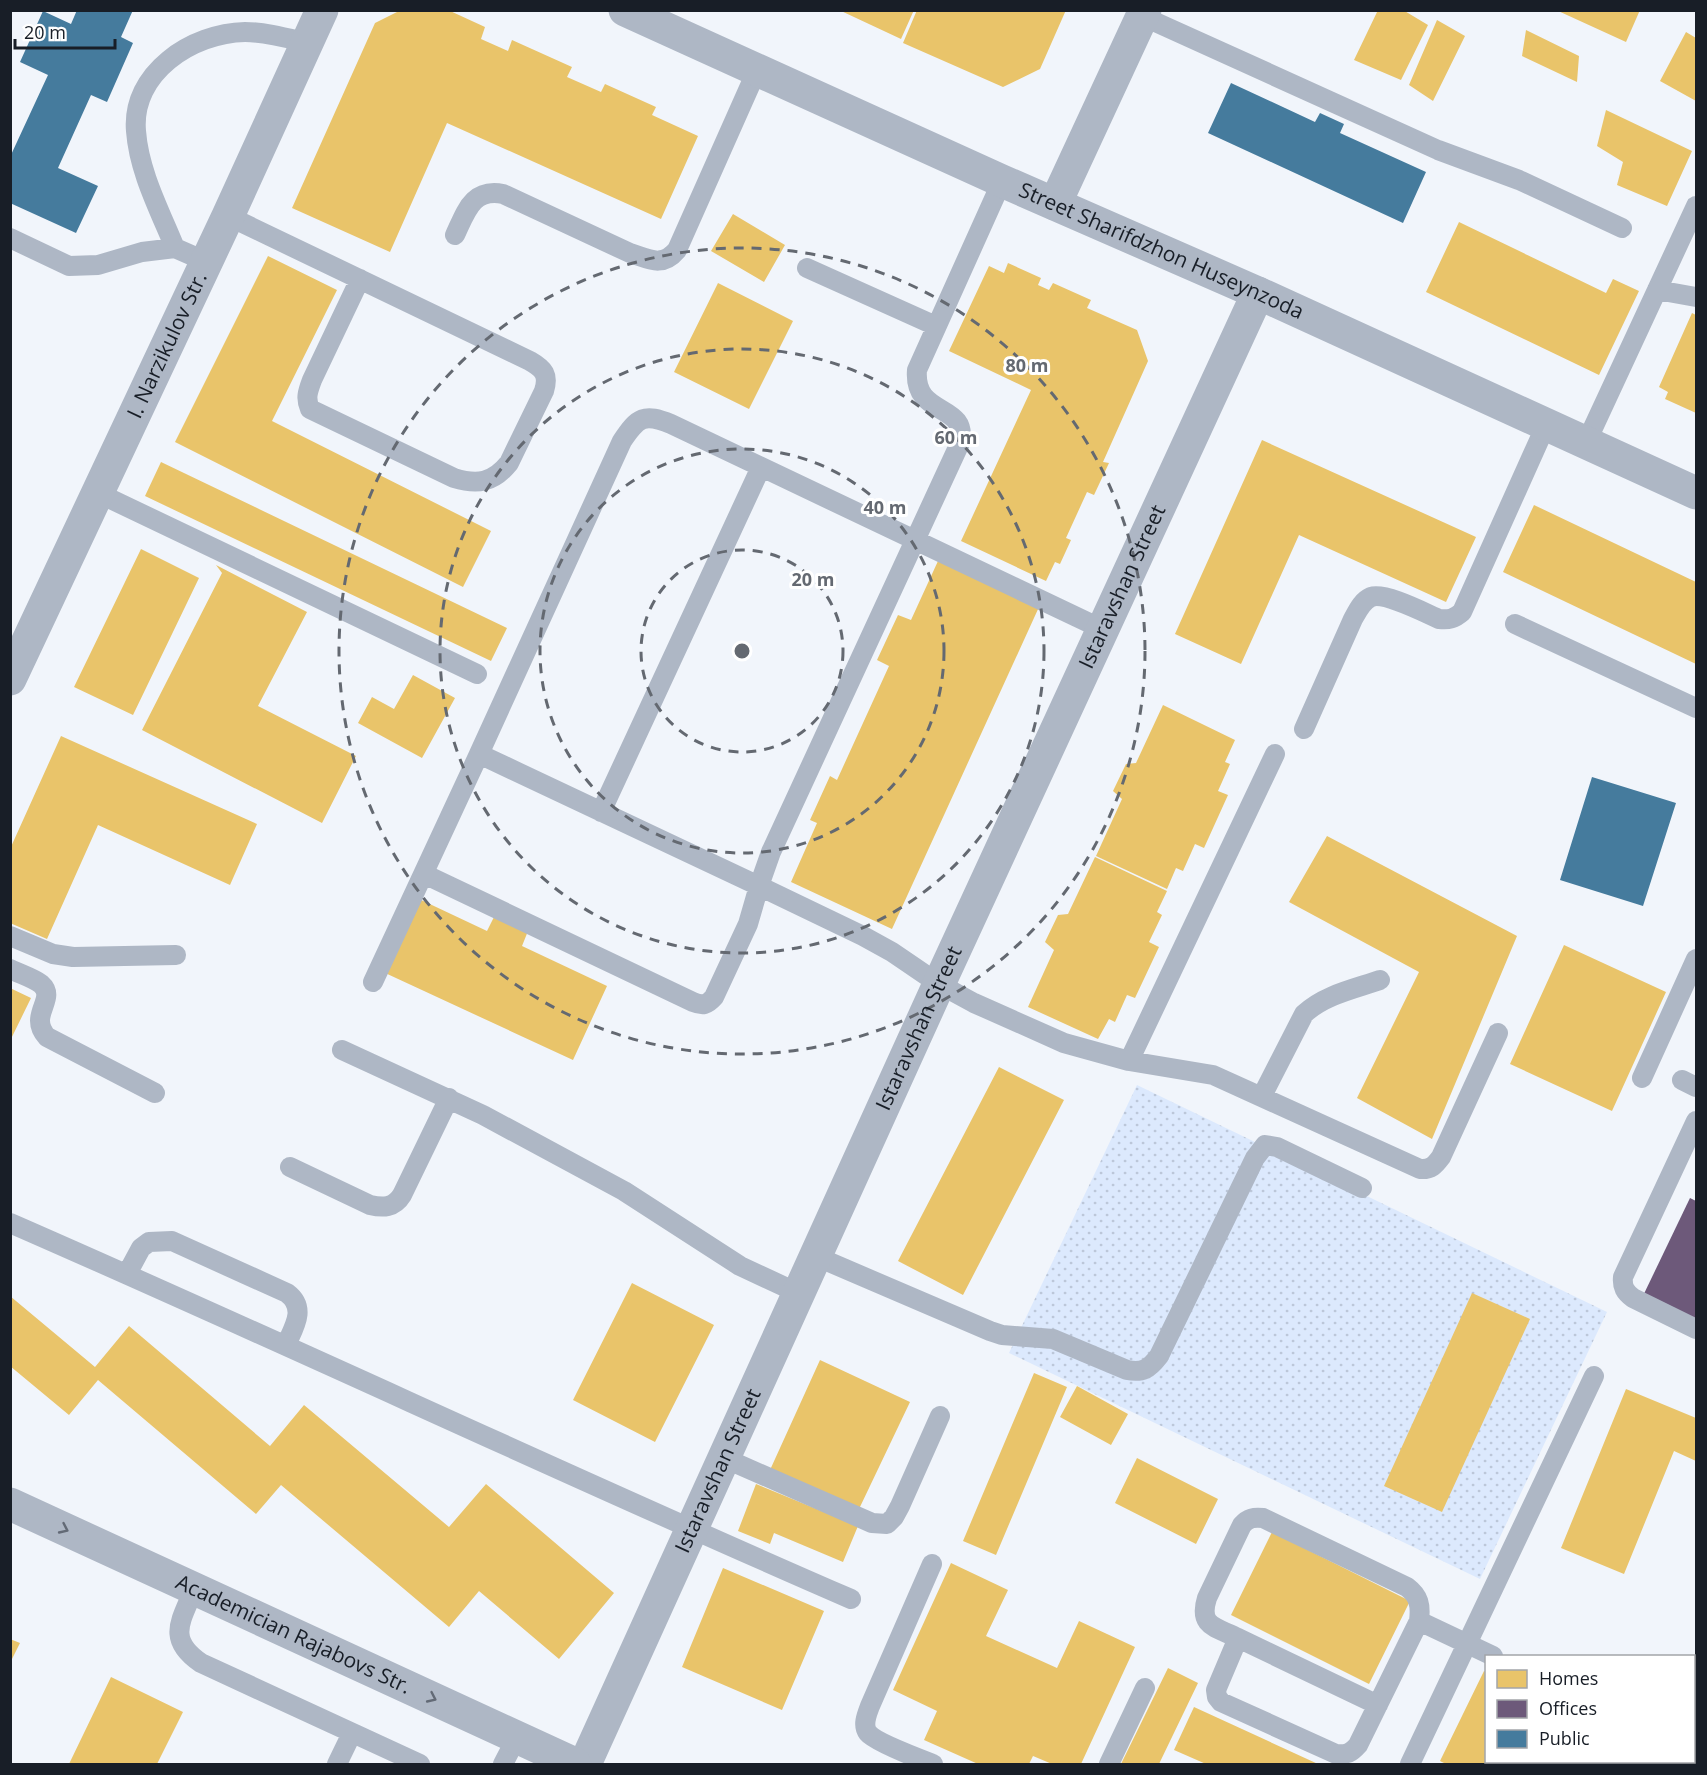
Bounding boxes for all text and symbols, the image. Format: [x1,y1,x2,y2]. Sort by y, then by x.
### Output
scale bar [15,12,116,50]
text: 20 m [24,20,66,44]
street label: Street Sharifdzhon Huseynzoda [1015,175,1309,325]
street label: I. Narzikulov Str. [120,267,213,423]
text: 80 m [1006,353,1048,377]
text: 60 m [935,425,977,449]
text: 40 m [864,495,906,519]
street label: Istaravshan Street [1072,500,1171,673]
text: 20 m [792,567,834,591]
centre of rings [732,641,752,661]
street label: Istaravshan Street [869,941,968,1114]
street label: Istaravshan Street [668,1384,767,1557]
one-way arrow [57,1521,68,1533]
street label: Academician Rajabovs Str. [172,1567,416,1700]
legend [1485,1655,1695,1763]
text: Homes [1539,1666,1598,1690]
one-way arrow [425,1691,436,1703]
text: Offices [1539,1696,1597,1720]
text: Public [1539,1726,1590,1750]

